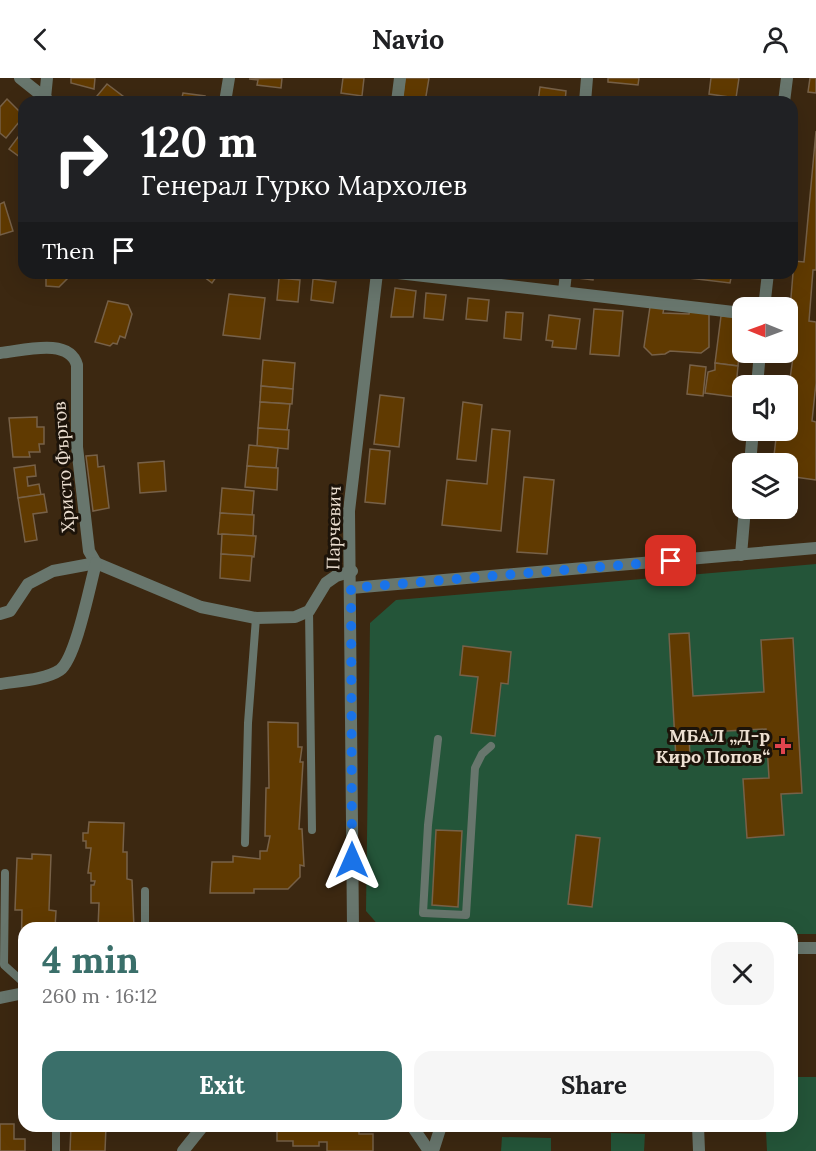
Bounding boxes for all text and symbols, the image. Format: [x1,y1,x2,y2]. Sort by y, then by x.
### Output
text: Navio [372,22,444,56]
icon: back [24,23,57,56]
icon: person [759,23,792,56]
text: 120 m [141,115,257,169]
icon: right [42,120,120,198]
text: Генерал Гурко Мархолев [141,168,467,202]
icon: arrive [107,234,140,267]
text: Then [42,237,95,265]
north arrow [732,297,798,363]
map controls [732,297,798,519]
button: sound [732,375,798,441]
street label: Христо Фъргов [47,401,80,533]
button: layers [732,453,798,519]
street label: Парчевич [321,486,346,570]
pin [645,535,696,586]
icon: arrive [654,544,687,577]
place label: МБАЛ „Д-р Киро Попов“ [656,724,770,768]
marker: МБАЛ „Д-р Киро Попов“ [774,737,792,755]
position arrow [320,828,384,892]
text: 4 min [42,937,139,983]
button: close [711,942,774,1005]
text: 260 m · 16:12 [42,983,157,1008]
button: Exit [42,1051,402,1120]
button: Share [414,1051,774,1120]

